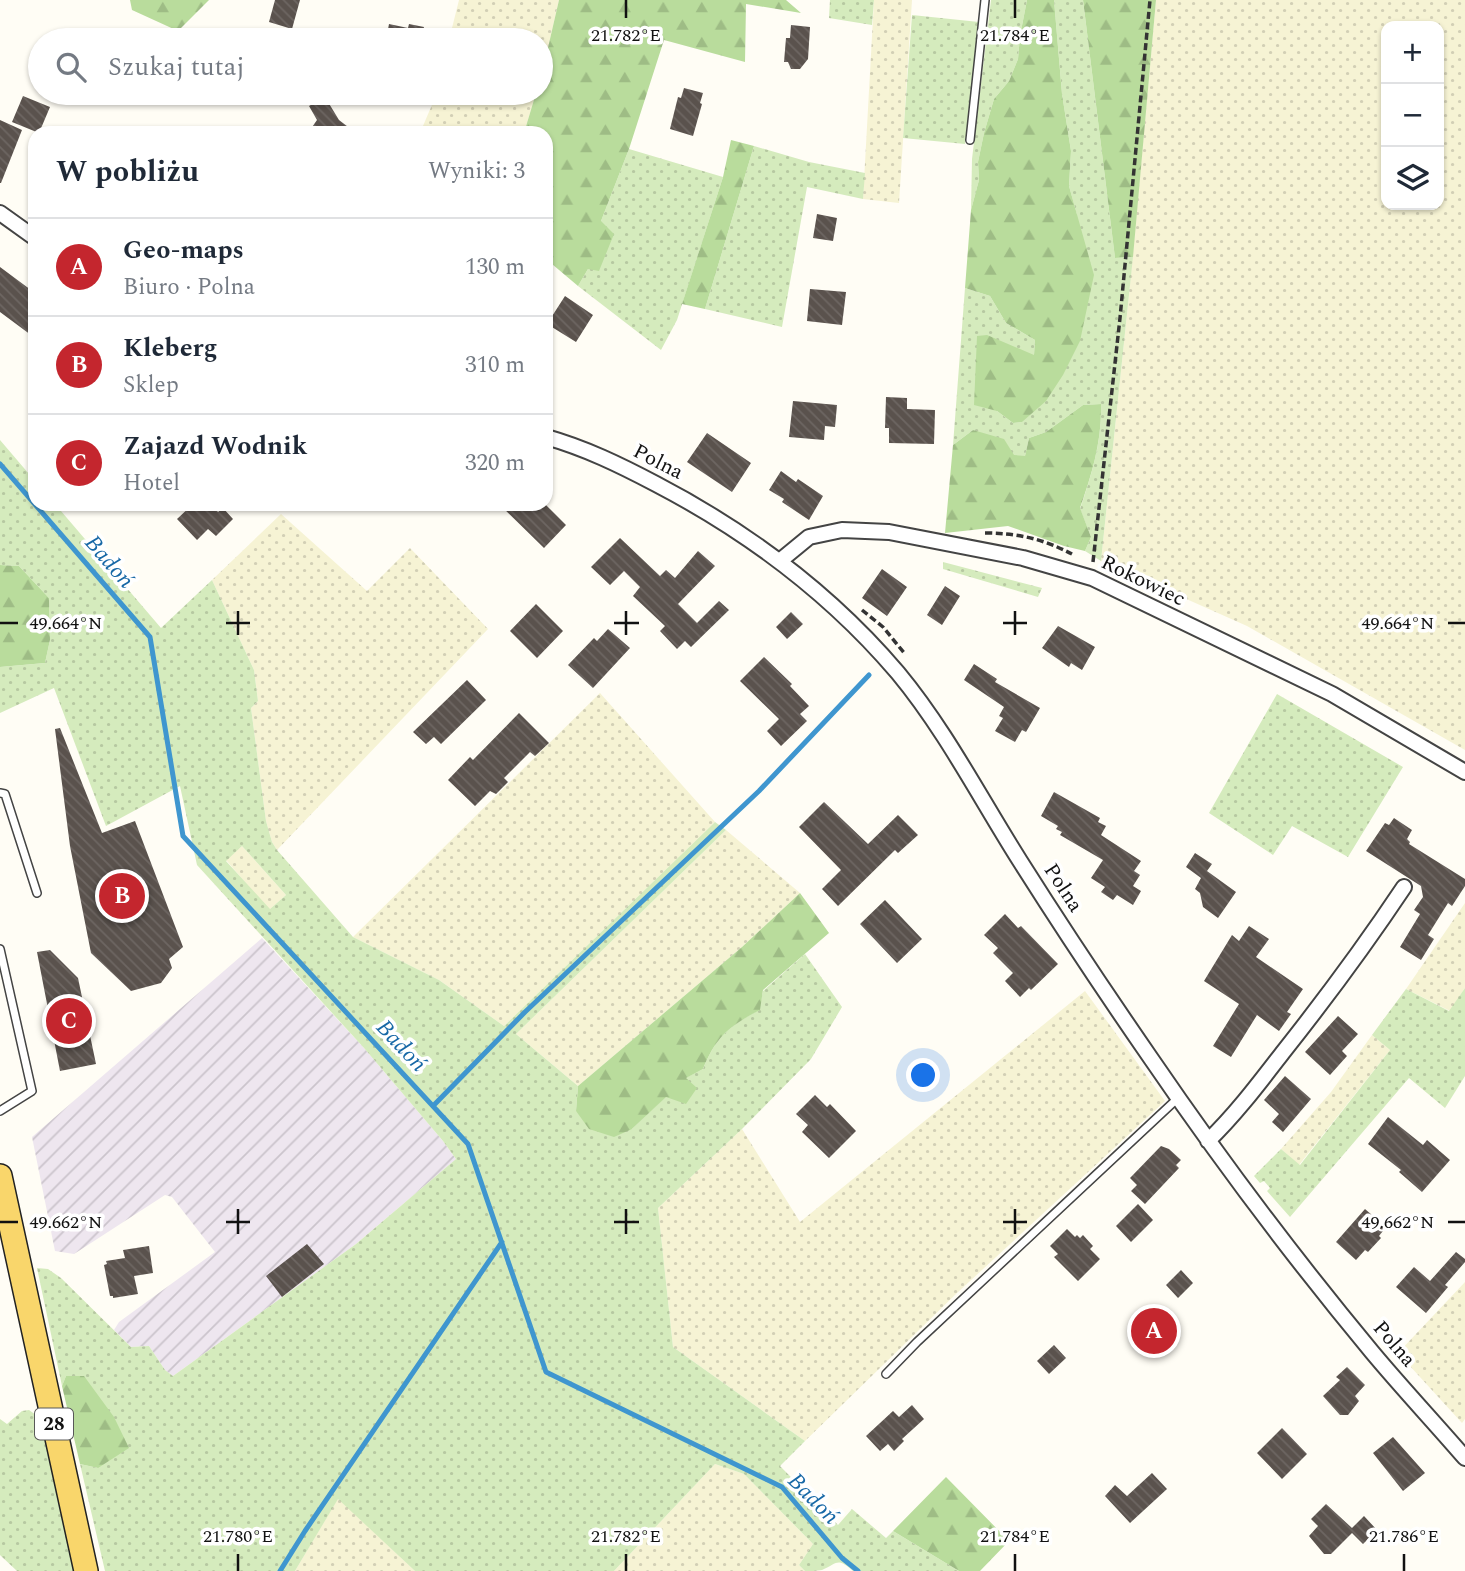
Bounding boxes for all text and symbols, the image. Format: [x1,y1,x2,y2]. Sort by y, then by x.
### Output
map controls [1381,21,1444,210]
button: + [1381,21,1444,84]
text: 21.782°E [591,22,661,49]
text: 21.784°E [980,22,1050,49]
search box [28,28,553,105]
text: Szukaj tutaj [108,47,245,87]
icon: search [52,48,90,86]
button: − [1381,84,1444,147]
button: layers [1381,147,1444,210]
text: W pobliżu [56,149,199,195]
text: Wyniki: 3 [428,154,525,189]
text: Geo-maps [123,230,244,270]
text: A [70,250,88,285]
text: 130 m [465,250,525,285]
text: Biuro · Polna [123,270,255,305]
text: Kleberg [123,328,218,368]
text: B [71,348,87,383]
text: 310 m [465,348,525,383]
text: Sklep [123,368,179,403]
text: Zajazd Wodnik [123,426,307,466]
street label: Polna [627,436,689,489]
text: C [71,446,87,481]
text: 320 m [465,446,525,481]
text: Hotel [123,466,180,501]
water label: Badoń [76,527,142,597]
street label: Rokowiec [1095,547,1191,615]
text: 49.664°N [30,610,102,637]
text: 49.664°N [1362,610,1434,637]
street label: Polna [1035,857,1091,919]
pin: B [99,870,145,922]
pin: C [46,995,92,1047]
water label: Badoń [367,1012,435,1080]
your location [906,1058,940,1092]
text: 49.662°N [30,1209,102,1236]
text: 49.662°N [1362,1209,1434,1236]
pin: A [1131,1305,1177,1357]
street label: Polna [1365,1314,1424,1375]
road number: 28 [35,1408,73,1440]
water label: Badoń [779,1465,847,1533]
text: 21.780°E [203,1523,273,1550]
text: 21.782°E [591,1523,661,1550]
text: 21.784°E [980,1523,1050,1550]
text: 21.786°E [1369,1523,1439,1550]

